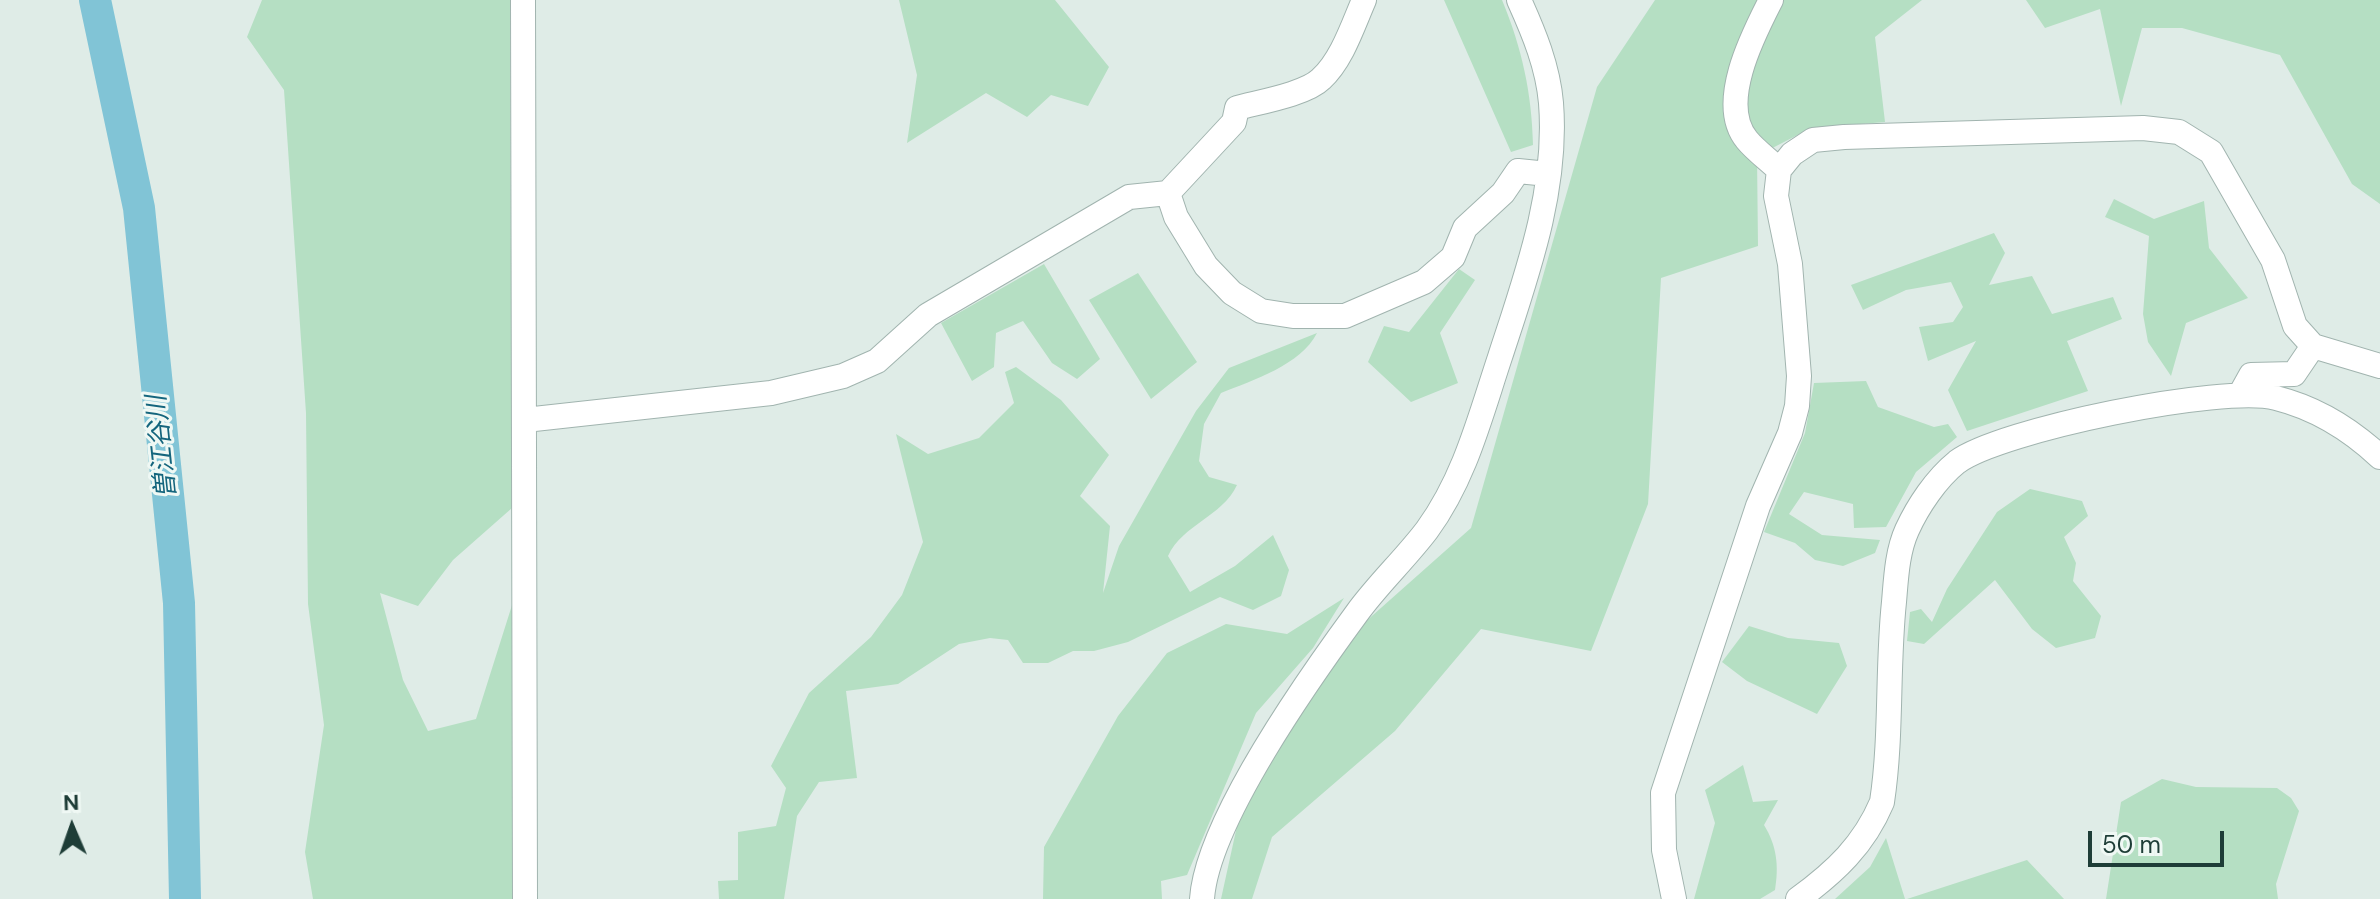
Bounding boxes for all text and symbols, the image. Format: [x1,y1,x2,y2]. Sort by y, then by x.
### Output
water label: 曽江谷川 [142,394,184,500]
north arrow [32,787,112,867]
text: N [63,788,80,817]
scale bar [2092,815,2228,865]
text: 50 m [2102,829,2161,860]

